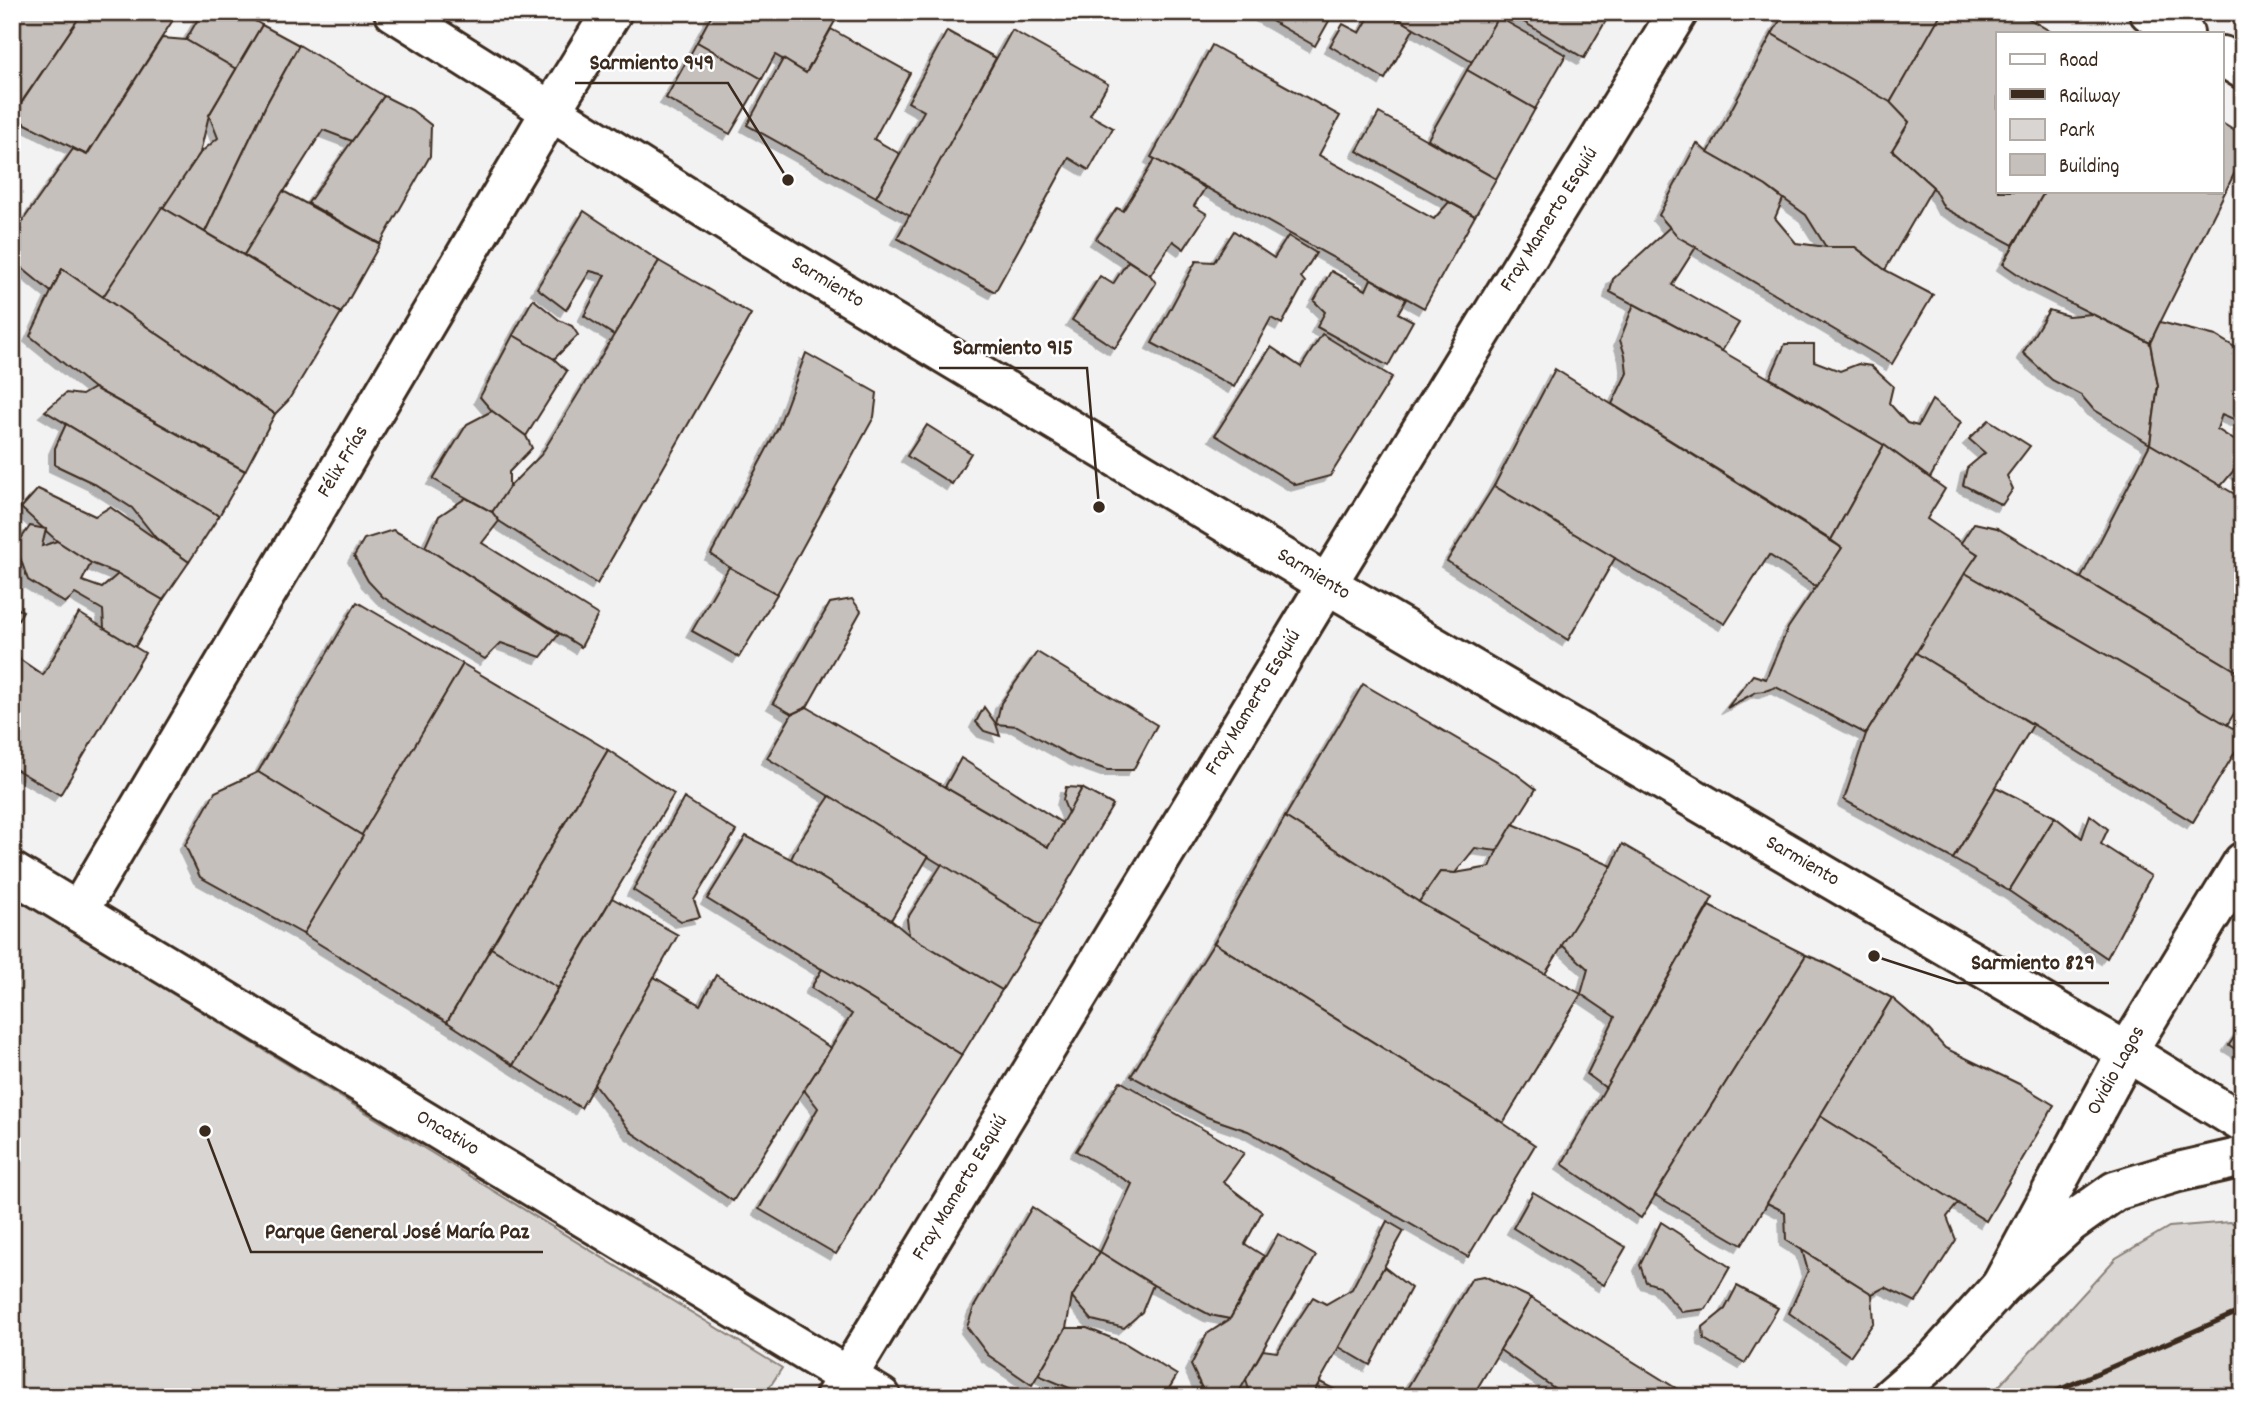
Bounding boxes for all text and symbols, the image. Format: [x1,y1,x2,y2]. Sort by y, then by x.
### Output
legend [1996,32,2224,192]
callout: Sarmiento 949 [575,39,728,83]
text: Road [2059,47,2098,77]
text: Sarmiento 949 [590,48,714,81]
text: Railway [2059,83,2120,113]
text: Park [2059,117,2095,147]
street label: Fray Mamerto Esquiú [1493,142,1607,298]
text: Building [2059,153,2119,183]
street label: Sarmiento [784,249,870,317]
callout: Sarmiento 915 [939,324,1087,368]
text: Sarmiento 915 [953,333,1073,366]
street label: Félix Frías [311,420,377,504]
street label: Sarmiento [1270,541,1356,609]
street label: Fray Mamerto Esquiú [1199,624,1309,782]
street label: Sarmiento [1759,829,1845,895]
callout: Sarmiento 829 [1957,939,2109,983]
text: Sarmiento 829 [1971,948,2095,981]
street label: Ovidio Lagos [2080,1021,2154,1121]
street label: Oncativo [409,1103,485,1165]
street label: Fray Mamerto Esquiú [906,1109,1016,1267]
callout: Parque General José María Paz [251,1208,543,1252]
text: Parque General José María Paz [265,1217,529,1250]

